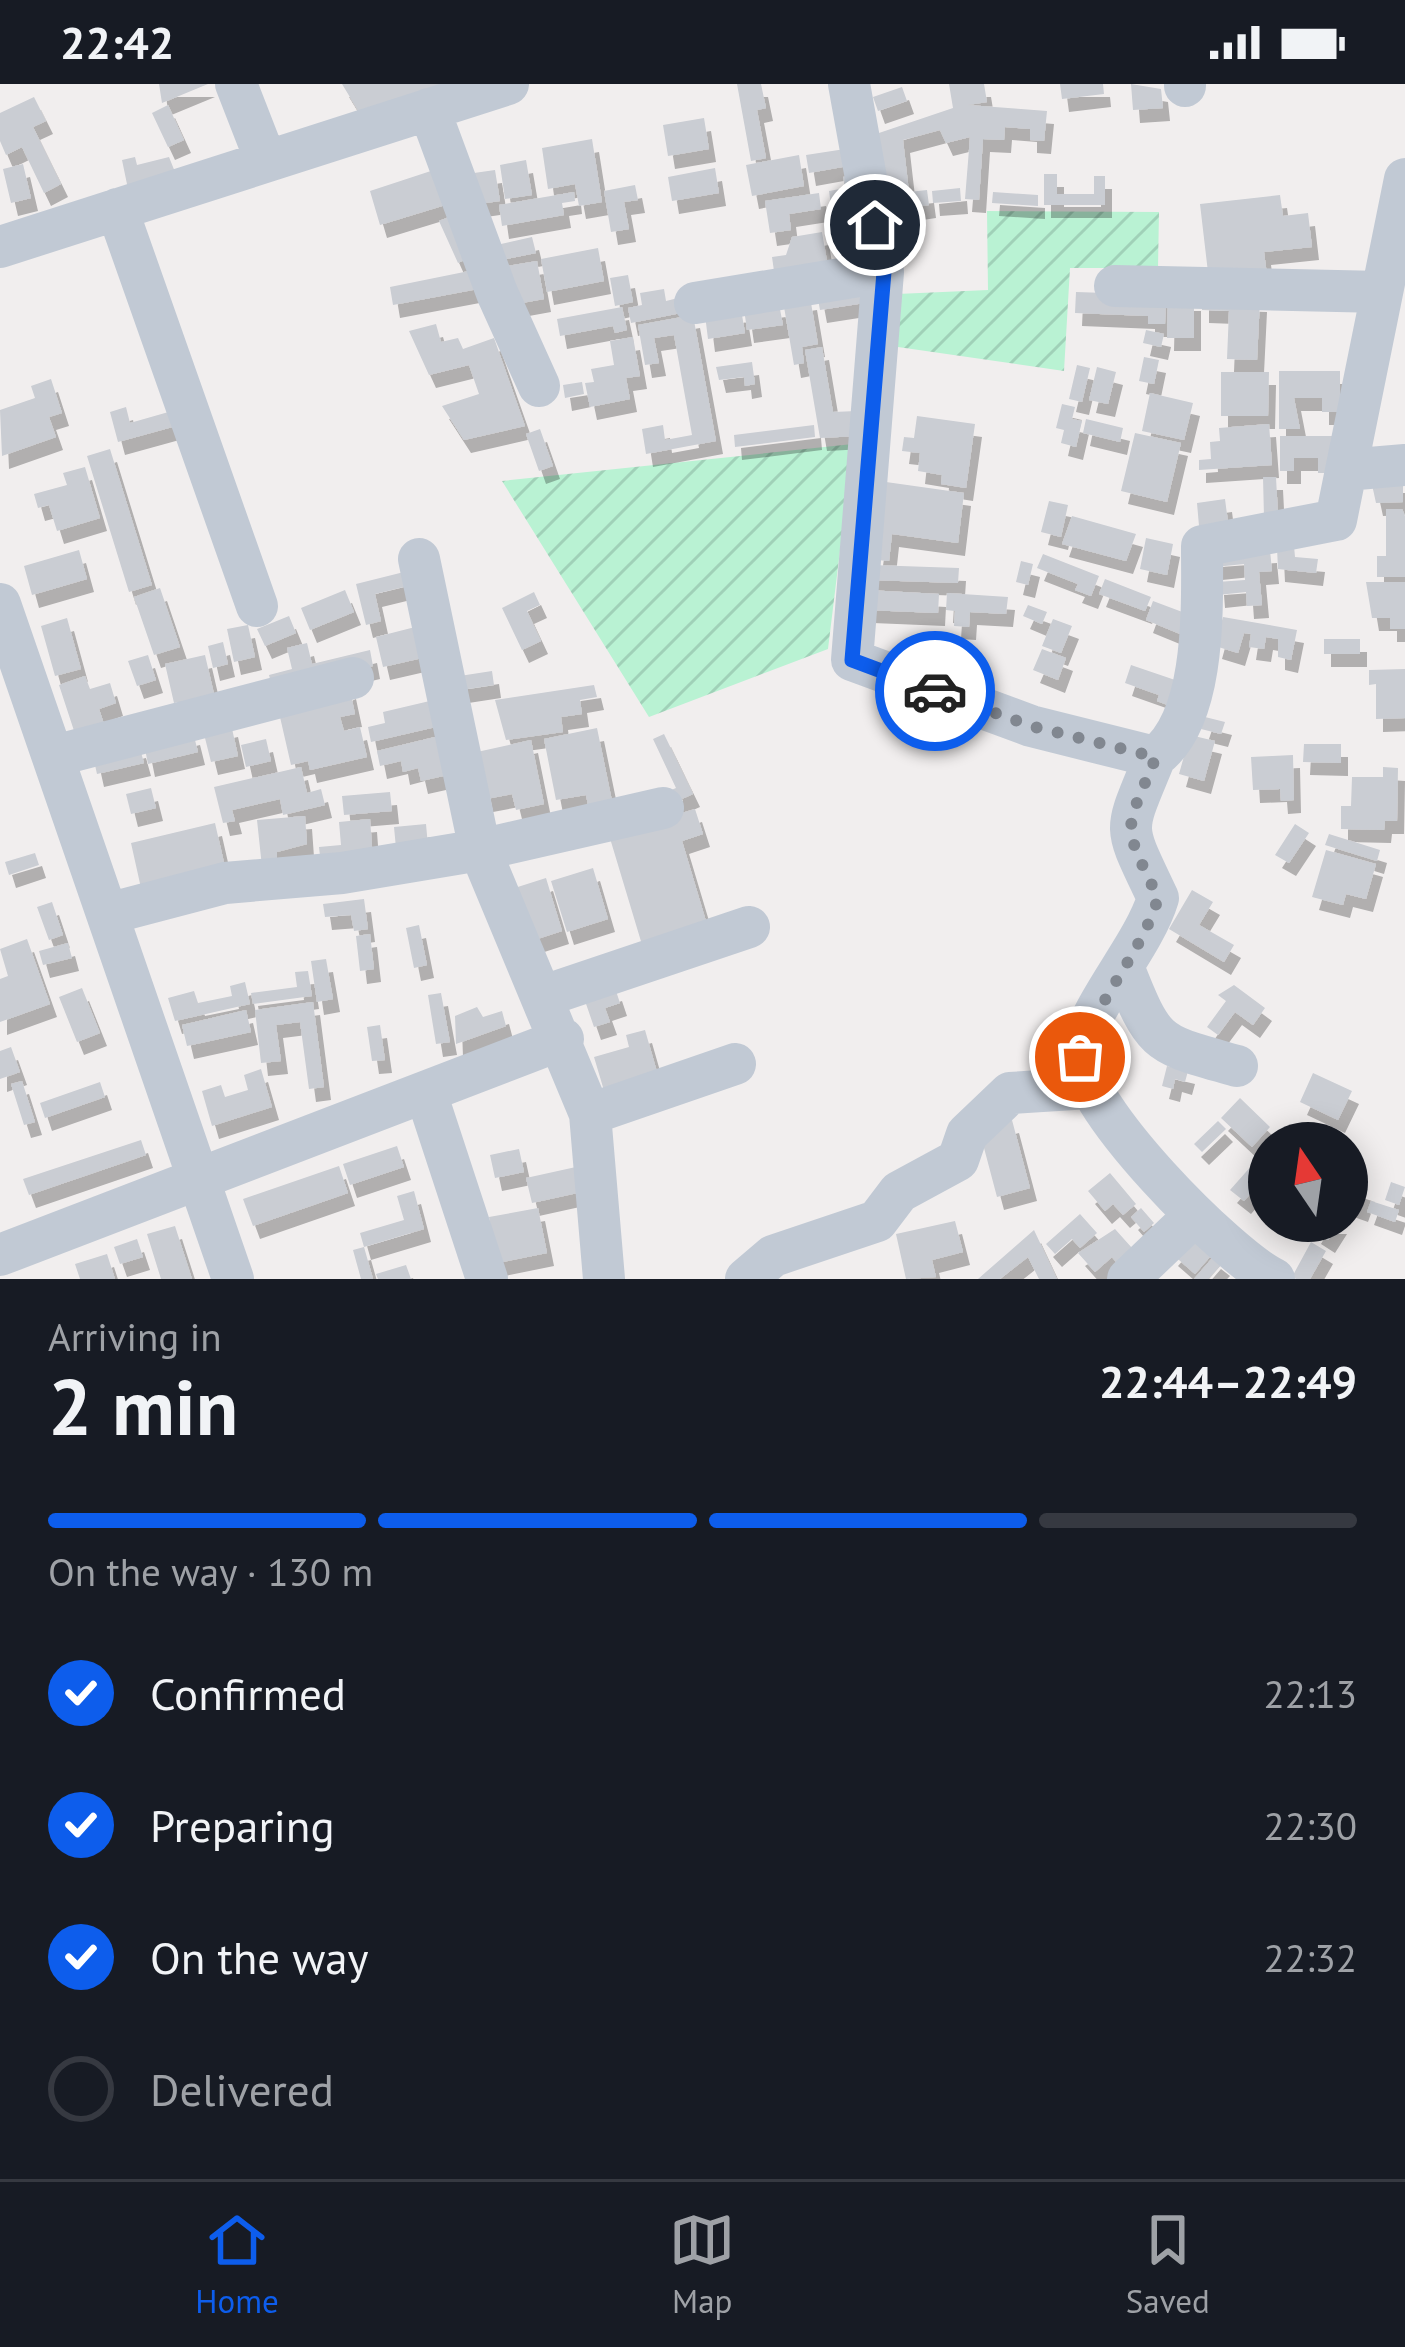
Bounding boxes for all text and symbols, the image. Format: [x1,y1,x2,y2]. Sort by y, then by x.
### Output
text: 22:42 [60,13,174,71]
pin [824,174,926,276]
icon: home [842,192,908,258]
courier [875,631,995,751]
icon: car [902,658,968,724]
pin [1029,1006,1131,1108]
icon: bag [1047,1024,1113,1090]
north arrow [1248,1122,1368,1242]
map controls [1248,1122,1368,1242]
text: Arriving in [48,1311,222,1362]
text: 22:44–22:49 [1099,1352,1357,1410]
text: 2 min [48,1356,238,1457]
text: On the way · 130 m [48,1546,373,1597]
icon: check [48,1660,114,1726]
text: Confirmed [150,1664,346,1722]
text: 22:13 [1263,1668,1357,1719]
icon: check [48,1792,114,1858]
text: Preparing [150,1796,335,1854]
text: 22:30 [1263,1800,1357,1851]
icon: check [48,1924,114,1990]
text: On the way [150,1928,369,1986]
text: 22:32 [1263,1932,1357,1983]
text: Delivered [150,2060,334,2118]
tab: Home [195,2207,279,2322]
tab: Map [669,2207,735,2322]
tab: Saved [1126,2207,1210,2322]

